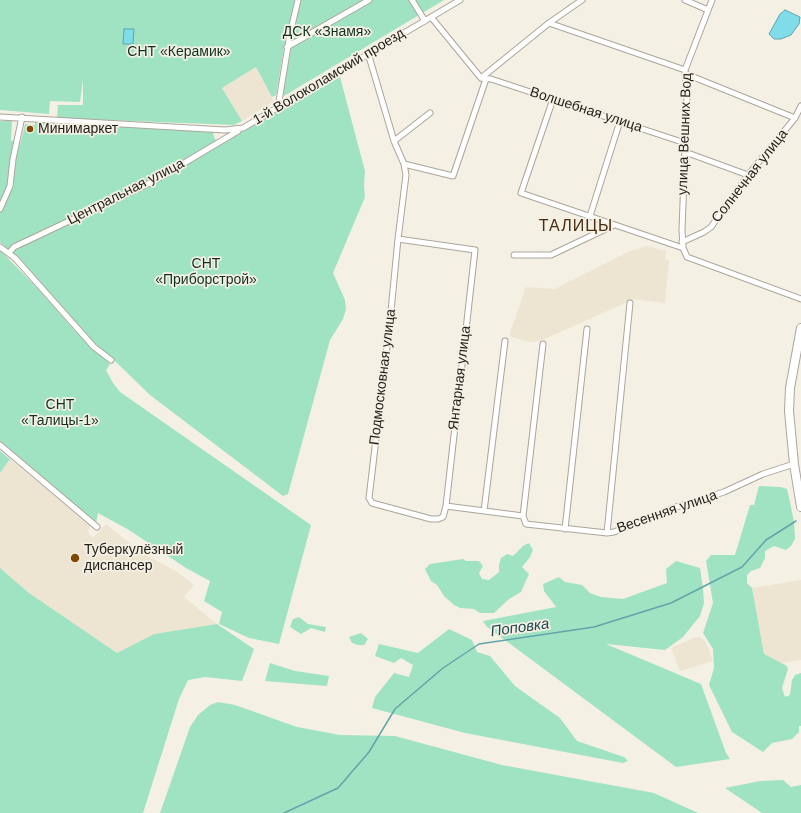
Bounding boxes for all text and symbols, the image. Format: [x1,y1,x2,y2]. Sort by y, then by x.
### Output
park label: ДСК «Знамя» [283,24,371,40]
street label: 1-й Волоколамский проезд [250,25,408,129]
park label: СНТ «Керамик» [127,44,231,60]
street label: улица Вешних Вод [674,73,696,195]
street label: Волшебная улица [528,84,644,136]
place label: Минимаркет [38,121,118,137]
marker: Минимаркет [25,124,35,134]
street label: Солнечная улица [708,126,792,226]
street label: Центральная улица [65,155,187,229]
district label: ТАЛИЦЫ [539,217,613,237]
park label: СНТ «Приборстрой» [155,256,257,288]
street label: Подмосковная улица [366,308,400,446]
street label: Янтарная улица [445,325,475,431]
park label: СНТ «Талицы-1» [21,397,99,430]
street label: Весенняя улица [615,487,719,537]
place label: Туберкулёзный диспансер [84,542,183,574]
marker: Туберкулёзный диспансер [69,552,81,564]
water label: Поповка [490,615,550,641]

